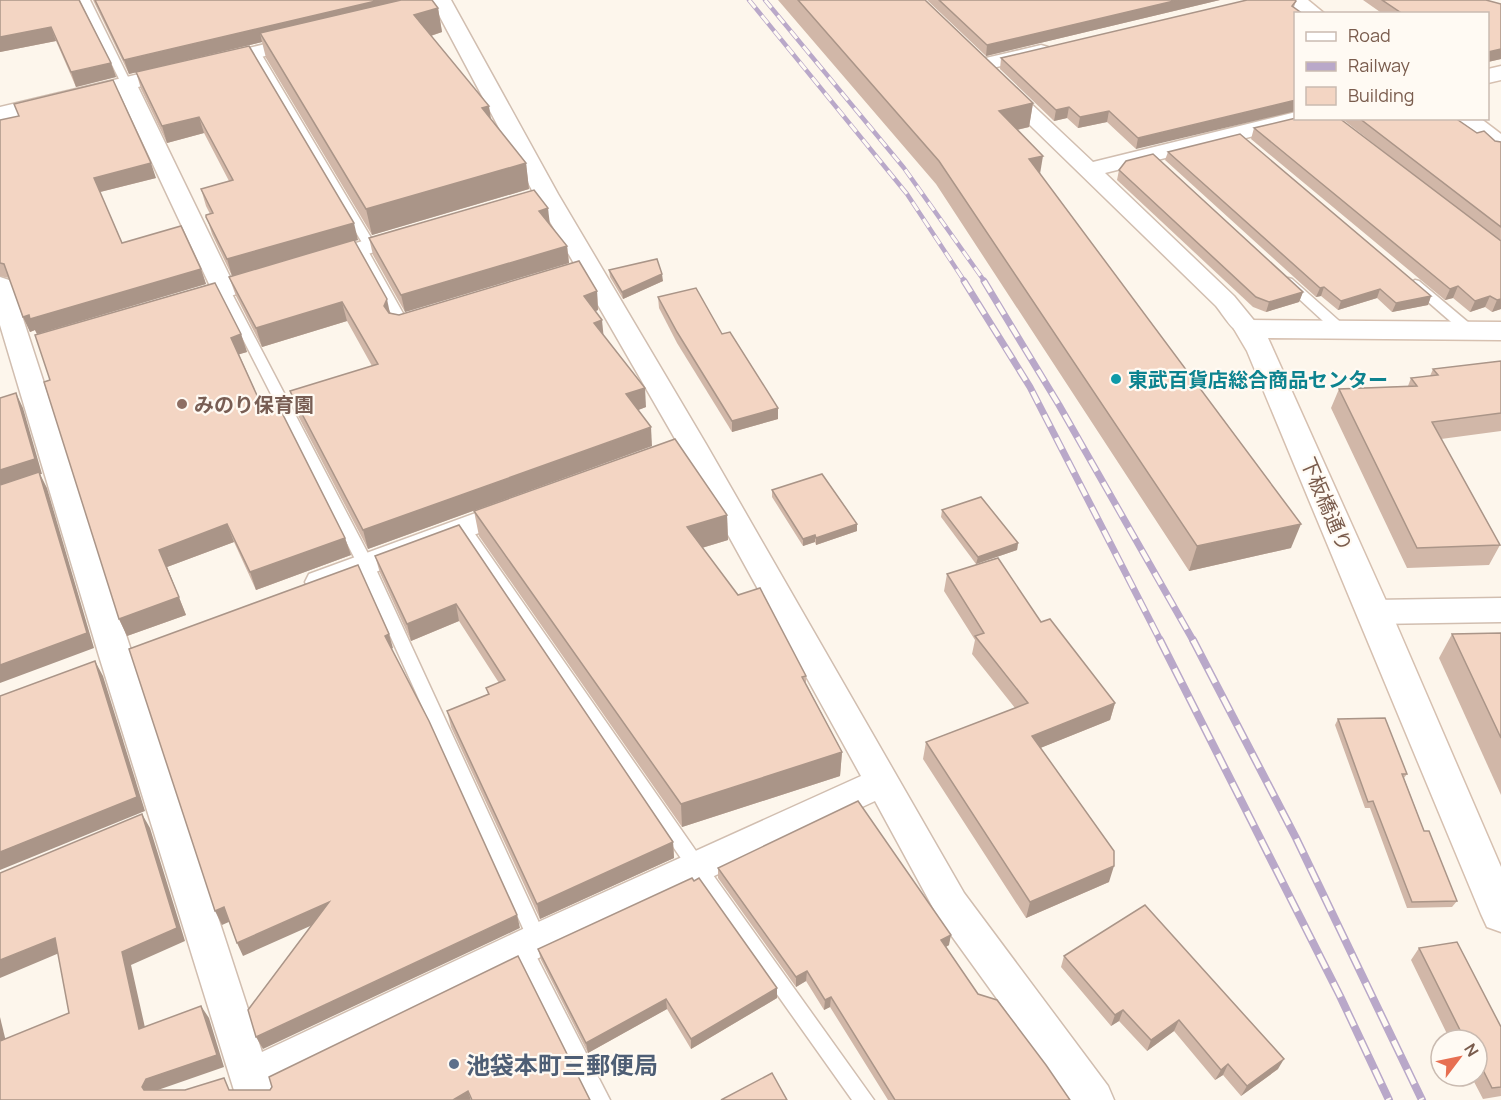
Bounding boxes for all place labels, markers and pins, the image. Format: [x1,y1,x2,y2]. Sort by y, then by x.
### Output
place label: 東武百貨店総合商品センター [1128,366,1388,393]
marker: 東武百貨店総合商品センター [1109,372,1123,386]
place label: みのり保育園 [194,391,314,418]
marker: みのり保育園 [175,397,189,411]
place label: 池袋本町三郵便局 [466,1048,658,1081]
marker: 池袋本町三郵便局 [447,1057,461,1071]

